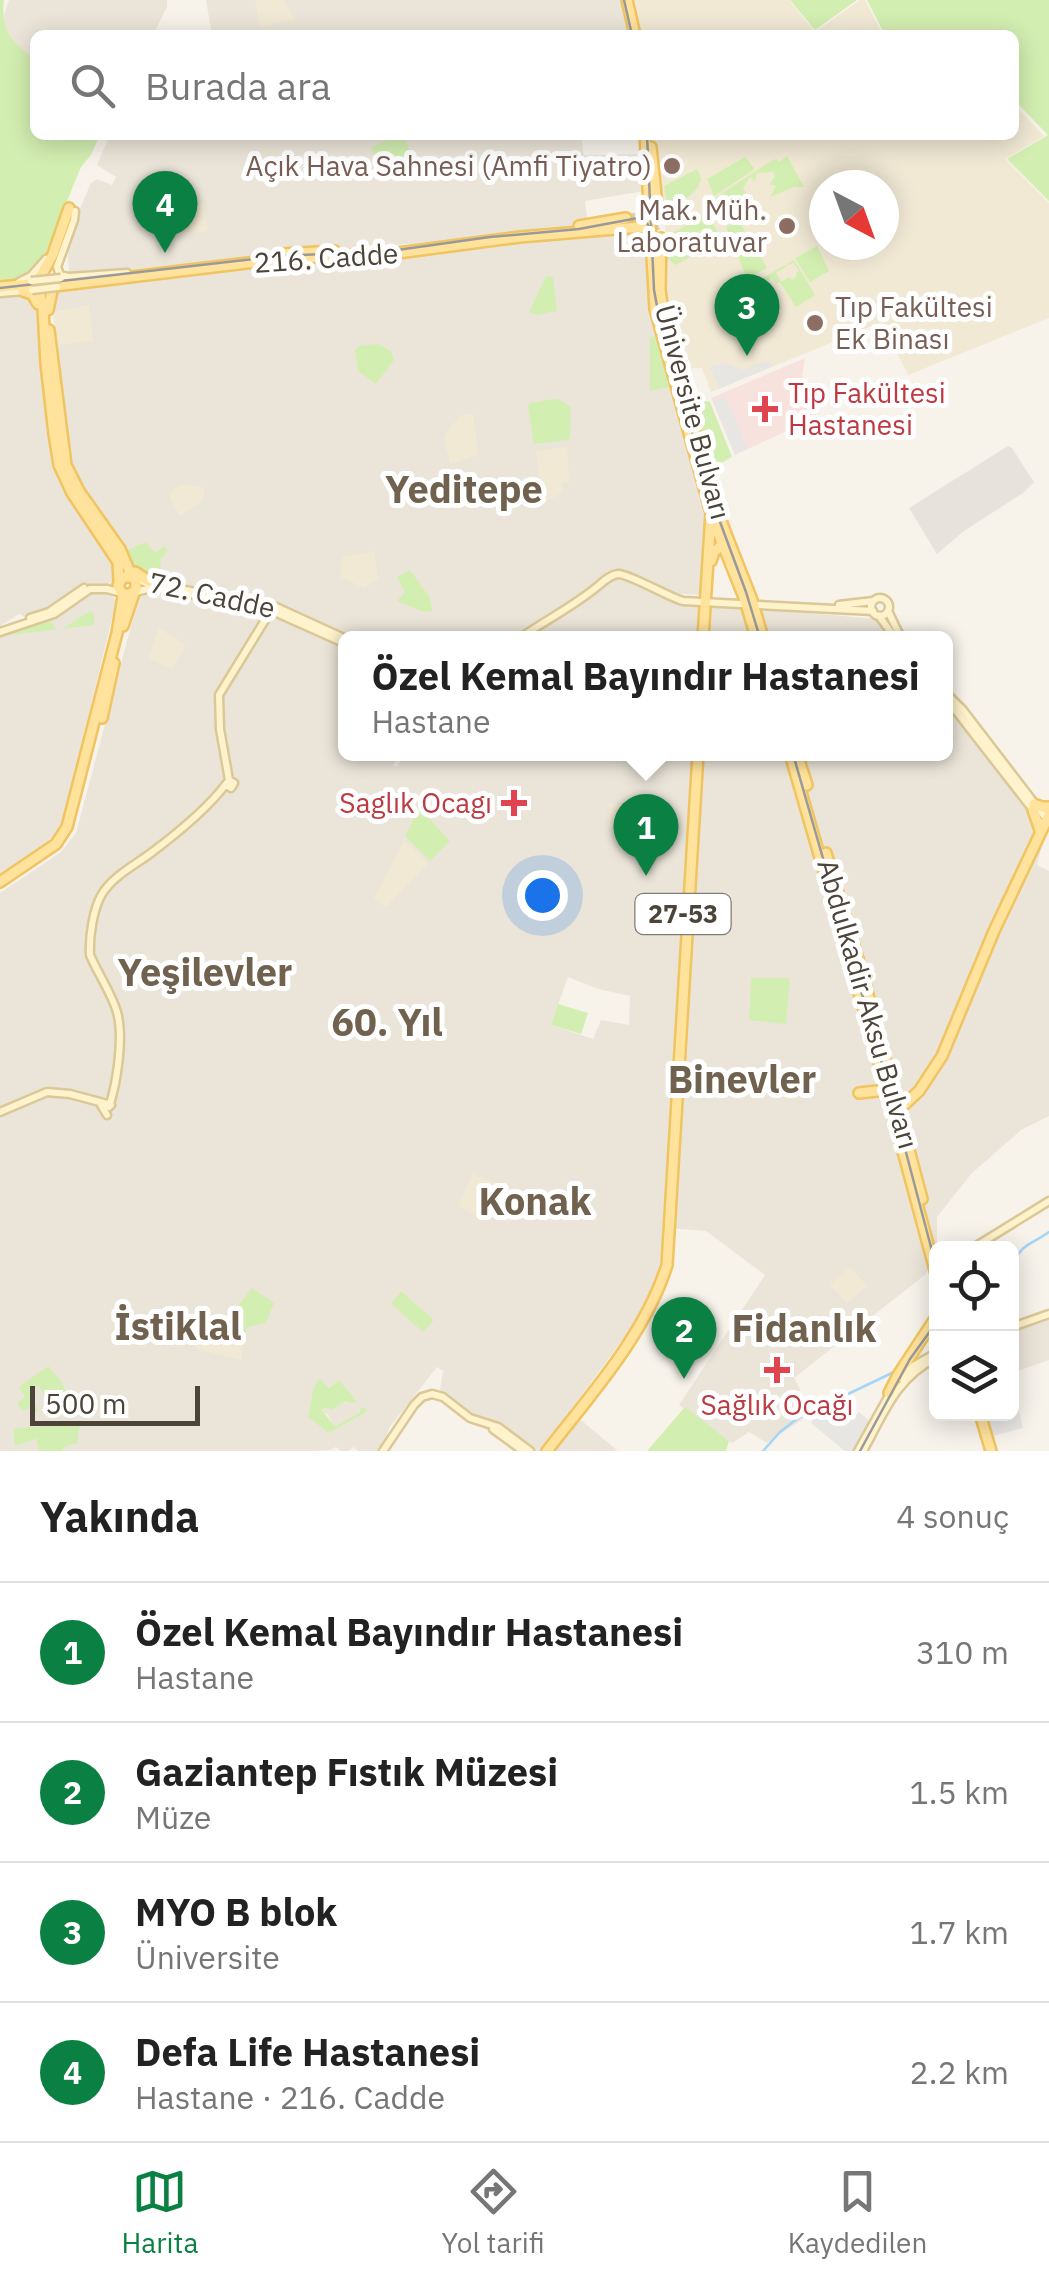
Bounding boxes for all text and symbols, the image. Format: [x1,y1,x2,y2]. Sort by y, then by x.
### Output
search box [30,30,1019,140]
icon: search [65,58,120,113]
text: Burada ara [145,61,331,110]
place label: Açık Hava Sahnesi (Amfi Tiyatro) [246,147,652,184]
marker: Açık Hava Sahnesi (Amfi Tiyatro) [661,155,683,177]
pin: 4 [132,170,198,253]
north arrow [809,170,899,260]
place label: Mak. Müh. Laboratuvar [617,191,767,260]
marker: Mak. Müh. Laboratuvar [776,215,798,237]
street label: 216. Cadde [252,234,399,281]
pin: 3 [714,274,780,356]
place label: Tıp Fakültesi Ek Binası [835,288,993,357]
street label: Üniversite Bulvarı [647,300,740,523]
marker: Tıp Fakültesi Ek Binası [804,312,826,334]
place label: Tıp Fakültesi Hastanesi [788,374,946,443]
marker: Tıp Fakültesi Hastanesi [752,396,778,422]
district label: Yeditepe [385,464,543,513]
street label: 72. Cadde [146,563,279,626]
popup [338,631,953,761]
text: Özel Kemal Bayındır Hastanesi [371,651,920,700]
text: Hastane [371,700,491,742]
place label: Saglık Ocagı [339,784,492,821]
marker: Saglık Ocagı [501,790,527,816]
pin: 1 [614,794,678,876]
street label: Abdulkadir Aksu Bulvarı [809,855,928,1153]
your location [517,870,568,921]
road number: 27-53 [636,894,730,934]
district label: Yeşilevler [118,947,292,996]
district label: 60. Yıl [331,997,443,1046]
district label: Binevler [668,1054,816,1103]
district label: Konak [478,1176,592,1225]
map controls [929,1241,1019,1421]
button: locate [929,1241,1019,1331]
pin: 2 [652,1296,716,1379]
district label: İstiklal [114,1301,242,1350]
district label: Fidanlık [732,1303,876,1352]
button: layers [929,1331,1019,1421]
marker: Sağlık Ocağı [764,1357,790,1383]
scale bar [30,1381,200,1426]
text: 500 m [45,1385,126,1422]
place label: Sağlık Ocağı [701,1386,853,1423]
text: Yakında [40,1489,199,1544]
text: 4 sonuç [896,1495,1009,1537]
text: Özel Kemal Bayındır Hastanesi [135,1607,683,1656]
text: 1 [63,1631,82,1673]
text: 310 m [916,1631,1009,1673]
text: Hastane [135,1656,254,1698]
text: Gaziantep Fıstık Müzesi [135,1747,558,1796]
text: 2 [63,1771,82,1813]
text: 1.5 km [910,1771,1009,1813]
text: Müze [135,1796,211,1838]
text: MYO B blok [135,1887,337,1936]
text: 3 [63,1911,82,1953]
text: 1.7 km [910,1911,1009,1953]
text: Üniversite [135,1936,280,1978]
text: Defa Life Hastanesi [135,2027,480,2076]
text: 4 [63,2051,82,2093]
text: 2.2 km [910,2051,1009,2093]
text: Hastane · 216. Cadde [135,2076,445,2118]
tab: Harita [122,2164,198,2261]
tab: Yol tarifi [442,2164,545,2261]
tab: Kaydedilen [788,2164,927,2261]

